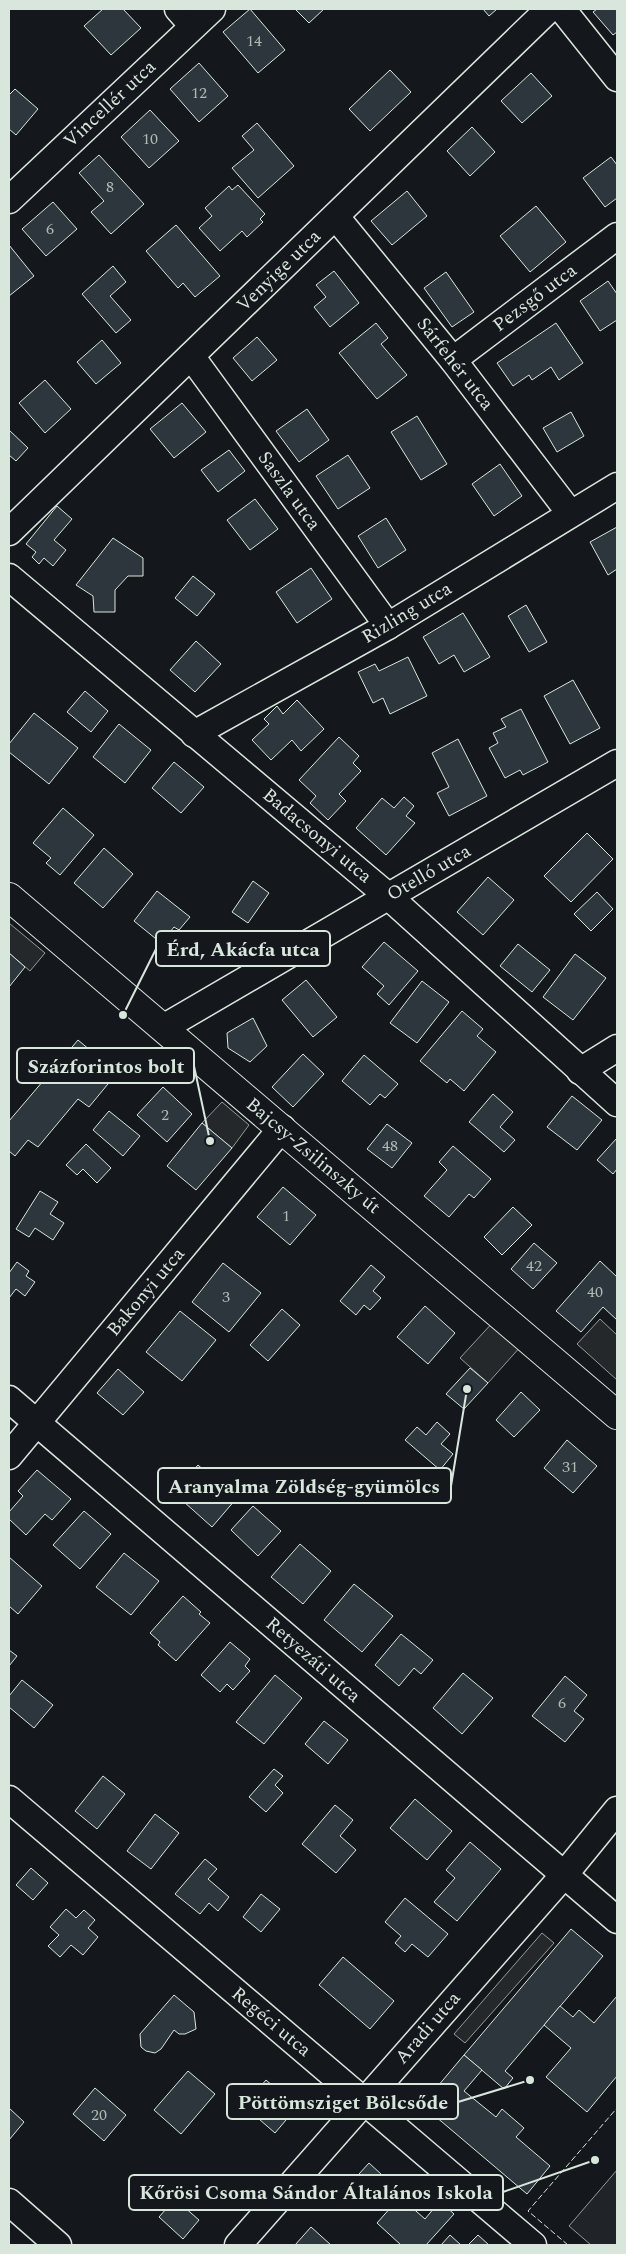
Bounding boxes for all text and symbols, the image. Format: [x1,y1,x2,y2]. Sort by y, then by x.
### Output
house number: 14 [246,29,262,53]
street label: Vincellér utca [57,53,163,155]
house number: 12 [191,81,207,105]
house number: 10 [142,127,158,151]
house number: 8 [106,175,114,199]
house number: 6 [46,217,54,241]
street label: Venyige utca [230,223,328,319]
street label: Pezsgő utca [487,256,584,339]
street label: Sárfehér utca [409,311,501,417]
street label: Saszla utca [250,445,328,537]
street label: Rizling utca [356,574,458,651]
street label: Badacsonyi utca [256,781,379,891]
street label: Otelló utca [381,837,477,909]
callout: Érd, Akácfa utca [156,931,330,966]
text: Érd, Akácfa utca [166,935,320,965]
callout: Százforintos bolt [17,1048,194,1083]
text: Százforintos bolt [28,1052,185,1082]
street label: Bajcsy-Zsilinszky út [239,1091,387,1221]
house number: 2 [161,1103,169,1127]
house number: 48 [382,1134,398,1158]
house number: 1 [282,1204,290,1228]
street label: Bakonyi utca [100,1241,192,1343]
house number: 42 [526,1254,542,1278]
house number: 40 [587,1280,603,1304]
house number: 3 [222,1285,230,1309]
house number: 31 [562,1455,578,1479]
callout: Aranyalma Zöldség-gyümölcs [158,1468,451,1503]
text: Aranyalma Zöldség-gyümölcs [168,1472,440,1502]
street label: Retyezáti utca [259,1610,368,1710]
house number: 6 [558,1691,566,1715]
street label: Regéci utca [225,1980,318,2065]
street label: Aradi utca [388,1985,468,2071]
callout: Pöttömsziget Bölcsőde [227,2084,458,2119]
text: Pöttömsziget Bölcsőde [238,2088,448,2118]
house number: 20 [91,2103,107,2127]
callout: Kőrösi Csoma Sándor Általános Iskola [129,2175,503,2210]
text: Kőrösi Csoma Sándor Általános Iskola [139,2178,493,2208]

